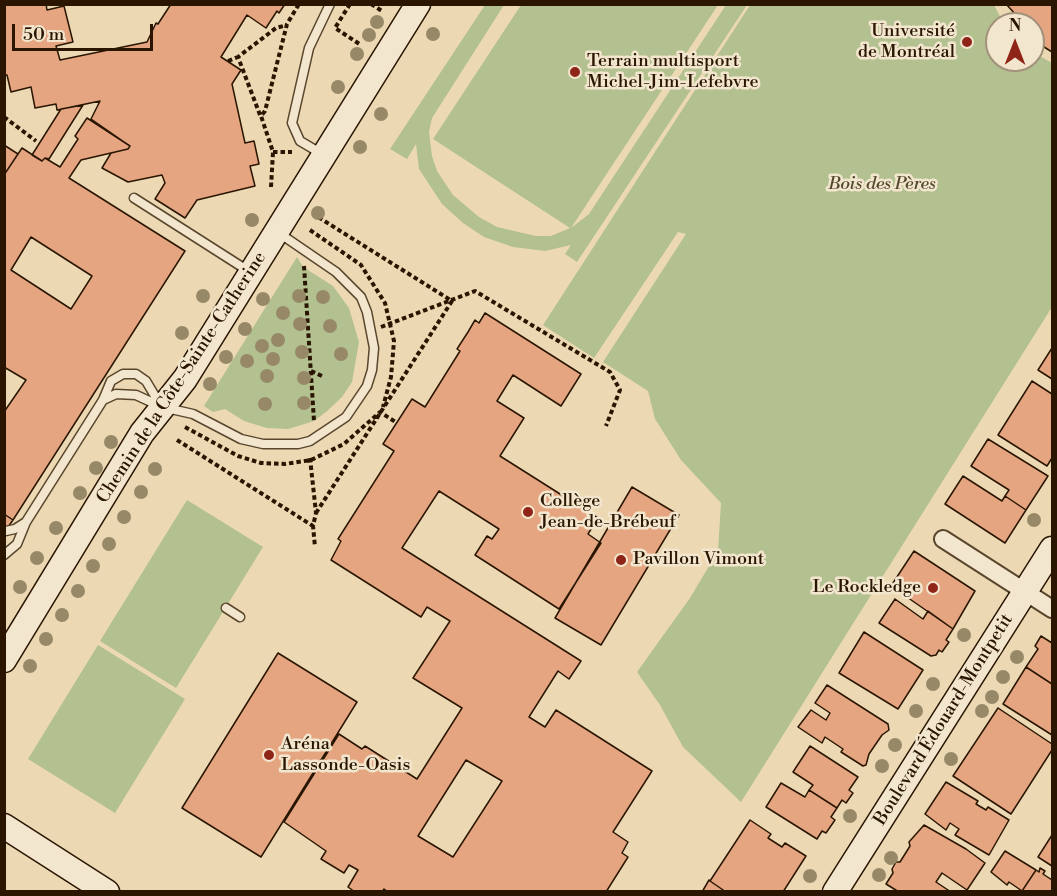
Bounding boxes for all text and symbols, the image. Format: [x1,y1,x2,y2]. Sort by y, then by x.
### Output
scale bar [15,12,156,50]
north arrow [985,12,1045,72]
text: N [1009,16,1021,36]
place label: Université de Montréal [858,21,955,63]
text: 50 m [23,23,64,46]
marker: Université de Montréal [960,35,974,49]
place label: Terrain multisport Michel-Jim-Lefebvre [587,51,759,94]
marker: Terrain multisport Michel-Jim-Lefebvre [568,65,582,79]
park label: Bois des Pères [828,174,936,196]
street label: Chemin de la Côte-Sainte-Catherine [93,248,271,508]
place label: Collège Jean-de-Brébeuf [540,491,676,534]
marker: Collège Jean-de-Brébeuf [521,505,535,519]
place label: Pavillon Vimont [633,549,764,571]
marker: Pavillon Vimont [614,553,628,567]
place label: Le Rockledge [813,577,921,599]
marker: Le Rockledge [926,581,940,595]
street label: Boulevard Édouard-Montpetit [870,610,1018,830]
place label: Aréna Lassonde-Oasis [281,734,410,777]
marker: Aréna Lassonde-Oasis [262,748,276,762]

